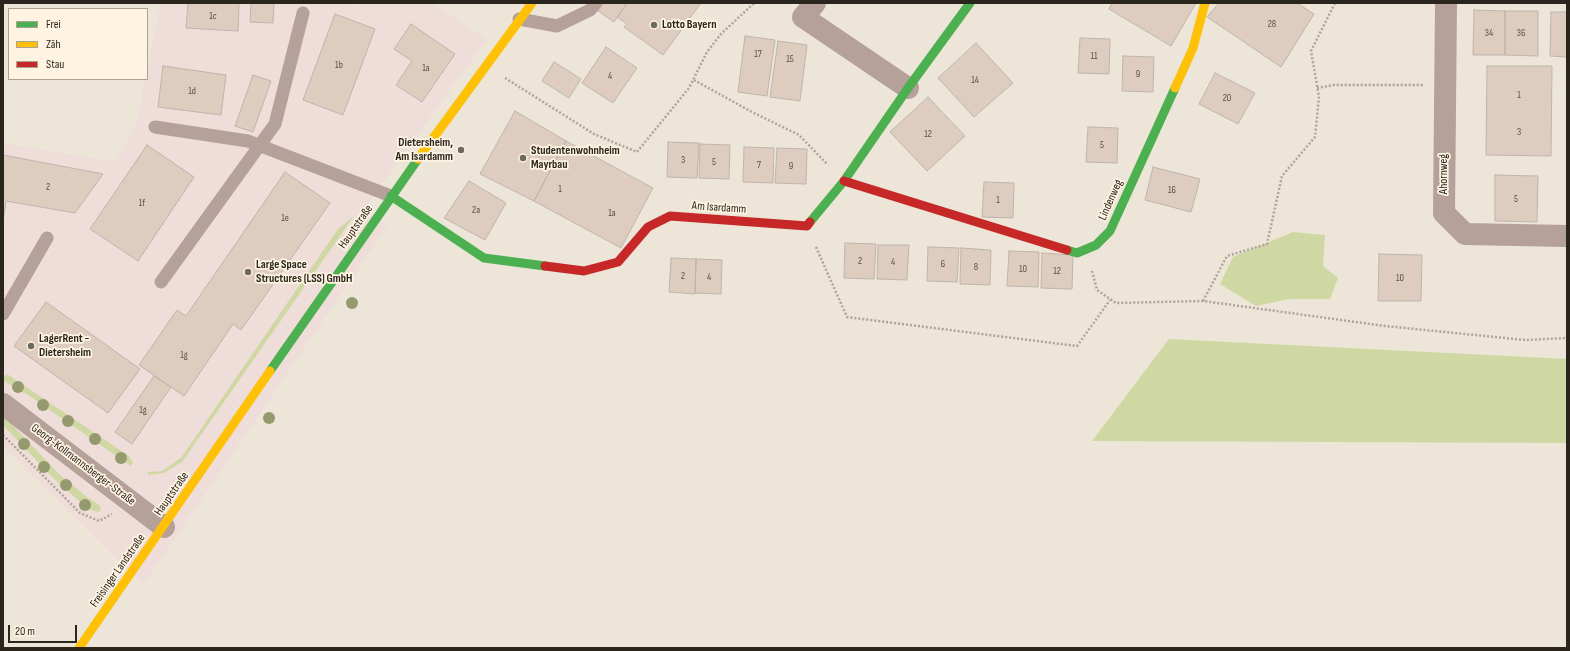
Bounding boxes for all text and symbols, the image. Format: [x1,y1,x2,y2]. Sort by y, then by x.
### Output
legend [8,8,148,80]
house number: 1c [209,10,217,22]
text: Frei [46,17,61,32]
place label: Lotto Bayern [662,18,717,32]
house number: 28 [1268,18,1276,30]
marker: Lotto Bayern [649,20,659,30]
house number: 34 [1485,27,1493,39]
house number: 36 [1517,27,1525,39]
text: Zäh [46,37,61,52]
house number: 17 [754,48,762,60]
house number: 11 [1091,50,1097,62]
house number: 15 [786,53,794,65]
text: Stau [46,57,64,72]
house number: 1b [335,59,343,71]
house number: 1a [422,62,430,74]
house number: 9 [1136,68,1140,80]
house number: 4 [608,70,612,82]
house number: 14 [971,74,979,86]
house number: 1d [188,85,196,97]
house number: 1 [1517,89,1521,101]
house number: 20 [1223,92,1231,104]
house number: 3 [1517,126,1521,138]
house number: 12 [924,128,932,140]
place label: Dietersheim, Am Isardamm [395,136,453,164]
house number: 5 [1100,139,1104,151]
place label: Studentenwohnheim Mayrbau [531,144,620,172]
marker: Dietersheim, Am Isardamm [456,145,466,155]
marker: Studentenwohnheim Mayrbau [518,153,528,163]
house number: 3 [681,154,685,166]
street label: Ahornweg [1437,154,1451,194]
house number: 5 [712,156,716,168]
house number: 7 [757,159,761,171]
house number: 9 [789,160,793,172]
street label: Lindenweg [1096,177,1126,223]
house number: 2 [46,181,50,193]
house number: 1 [558,183,562,195]
house number: 16 [1168,184,1176,196]
house number: 5 [1514,193,1518,205]
house number: 1 [996,194,1000,206]
house number: 1f [139,197,145,209]
street label: Am Isardamm [691,199,747,217]
street label: Hauptstraße [336,202,376,252]
house number: 2a [472,204,480,216]
house number: 1a [608,207,616,219]
house number: 1e [281,212,289,224]
house number: 2 [858,255,862,267]
house number: 4 [891,256,895,268]
place label: Large Space Structures (LSS) GmbH [256,258,352,286]
house number: 6 [941,258,945,270]
house number: 8 [974,261,978,273]
house number: 10 [1019,263,1027,275]
house number: 12 [1053,265,1061,277]
marker: Large Space Structures (LSS) GmbH [243,267,253,277]
house number: 2 [681,270,685,282]
house number: 4 [707,271,711,283]
house number: 10 [1396,272,1404,284]
place label: LagerRent - Dietersheim [39,332,91,360]
marker: LagerRent - Dietersheim [26,341,36,351]
house number: 1g [180,349,188,361]
house number: 1g [139,404,147,416]
street label: Georg-Kollmannsberger-Straße [28,421,138,509]
street label: Hauptstraße [152,469,192,519]
street label: Freisinger Landstraße [87,532,149,610]
scale bar [10,617,79,643]
text: 20 m [15,624,35,639]

